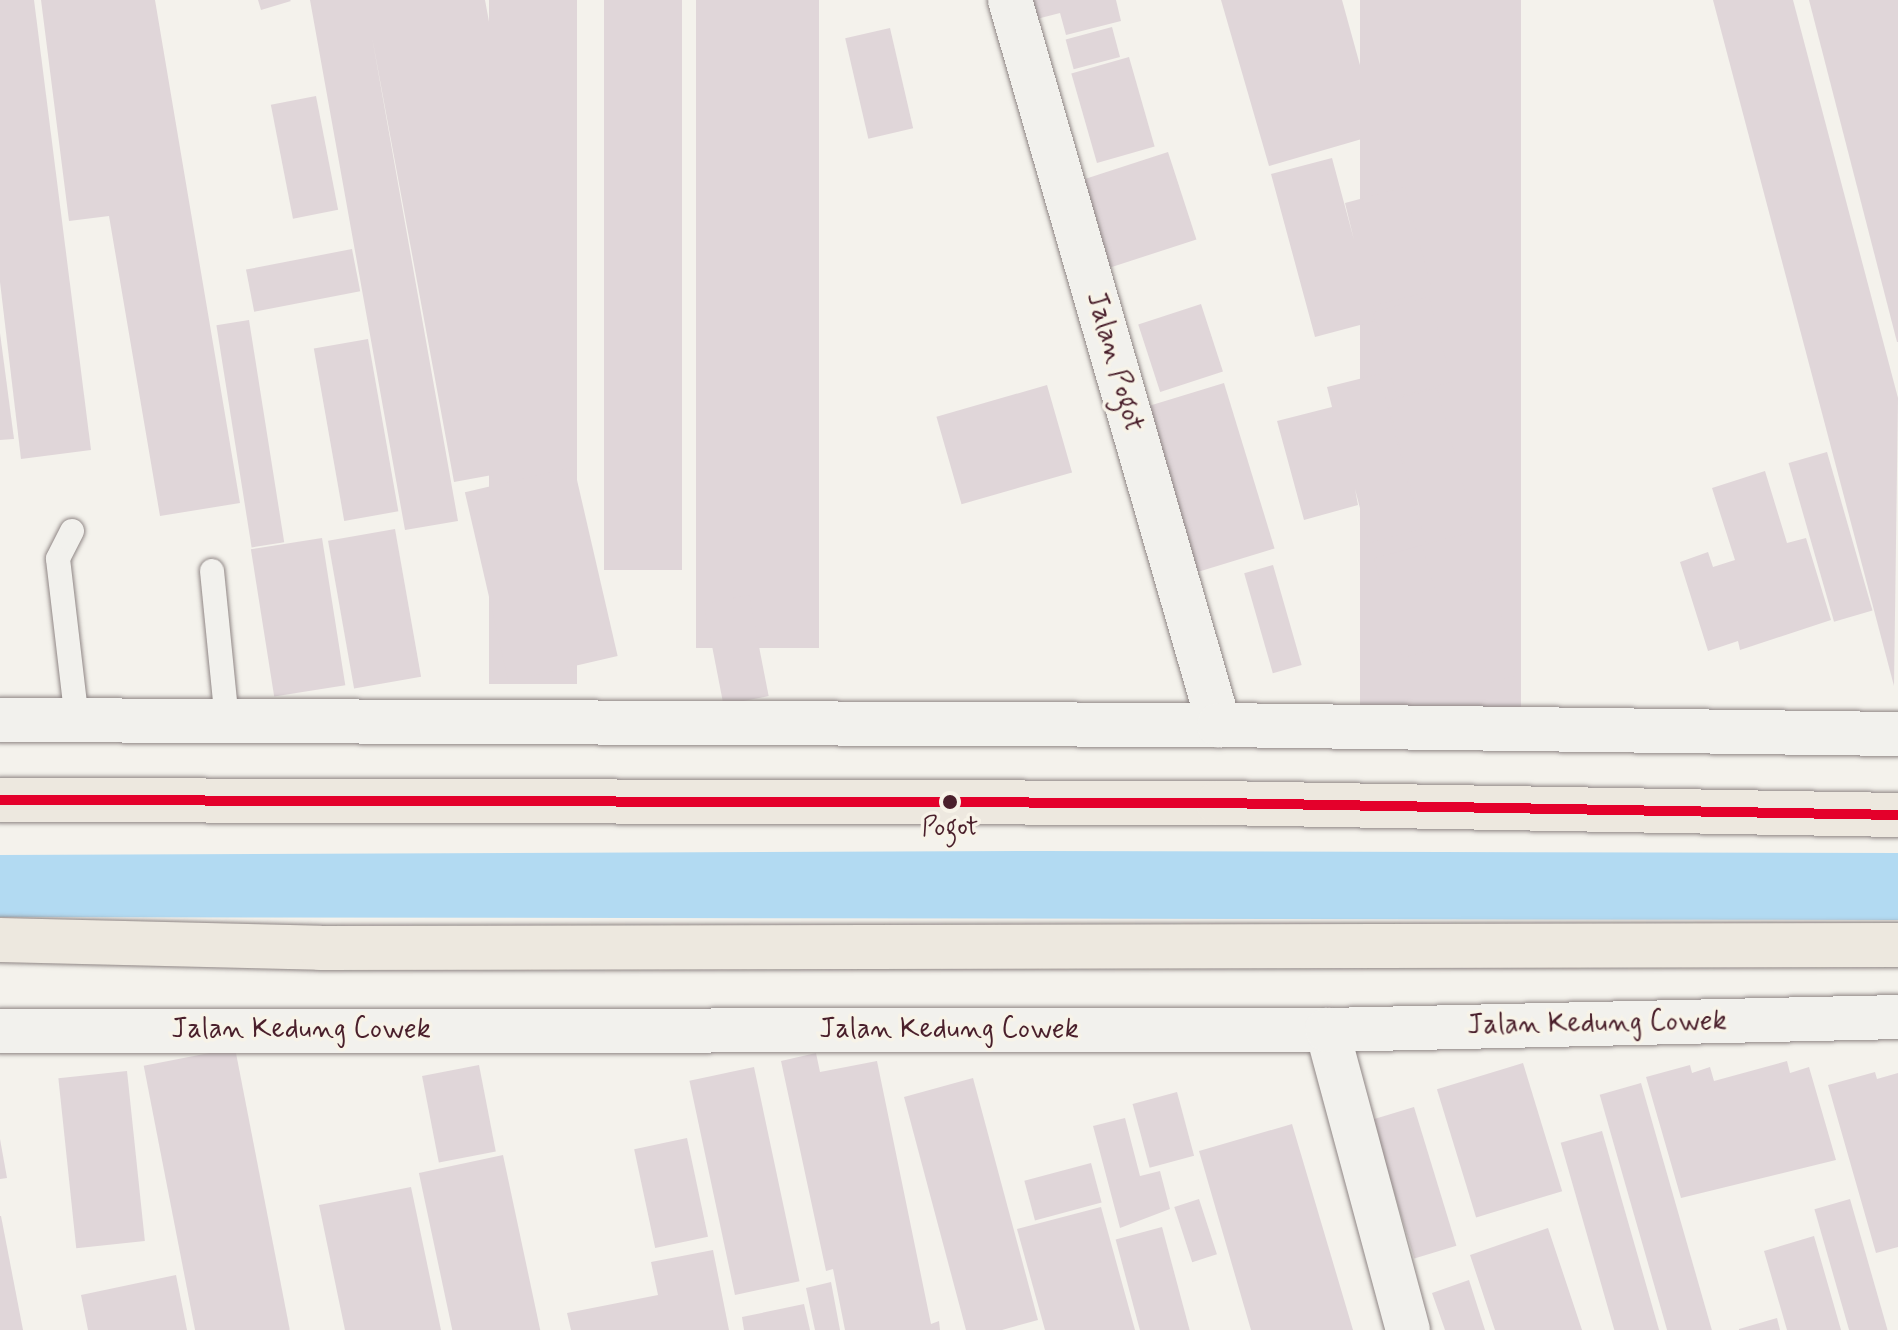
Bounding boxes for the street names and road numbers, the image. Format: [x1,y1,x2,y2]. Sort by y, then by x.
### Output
street label: Jalan Pogot [1078,289,1150,435]
street label: Jalan Kedung Cowek [1468,1005,1726,1043]
street label: Jalan Kedung Cowek [173,1013,429,1047]
street label: Jalan Kedung Cowek [821,1013,1077,1047]

